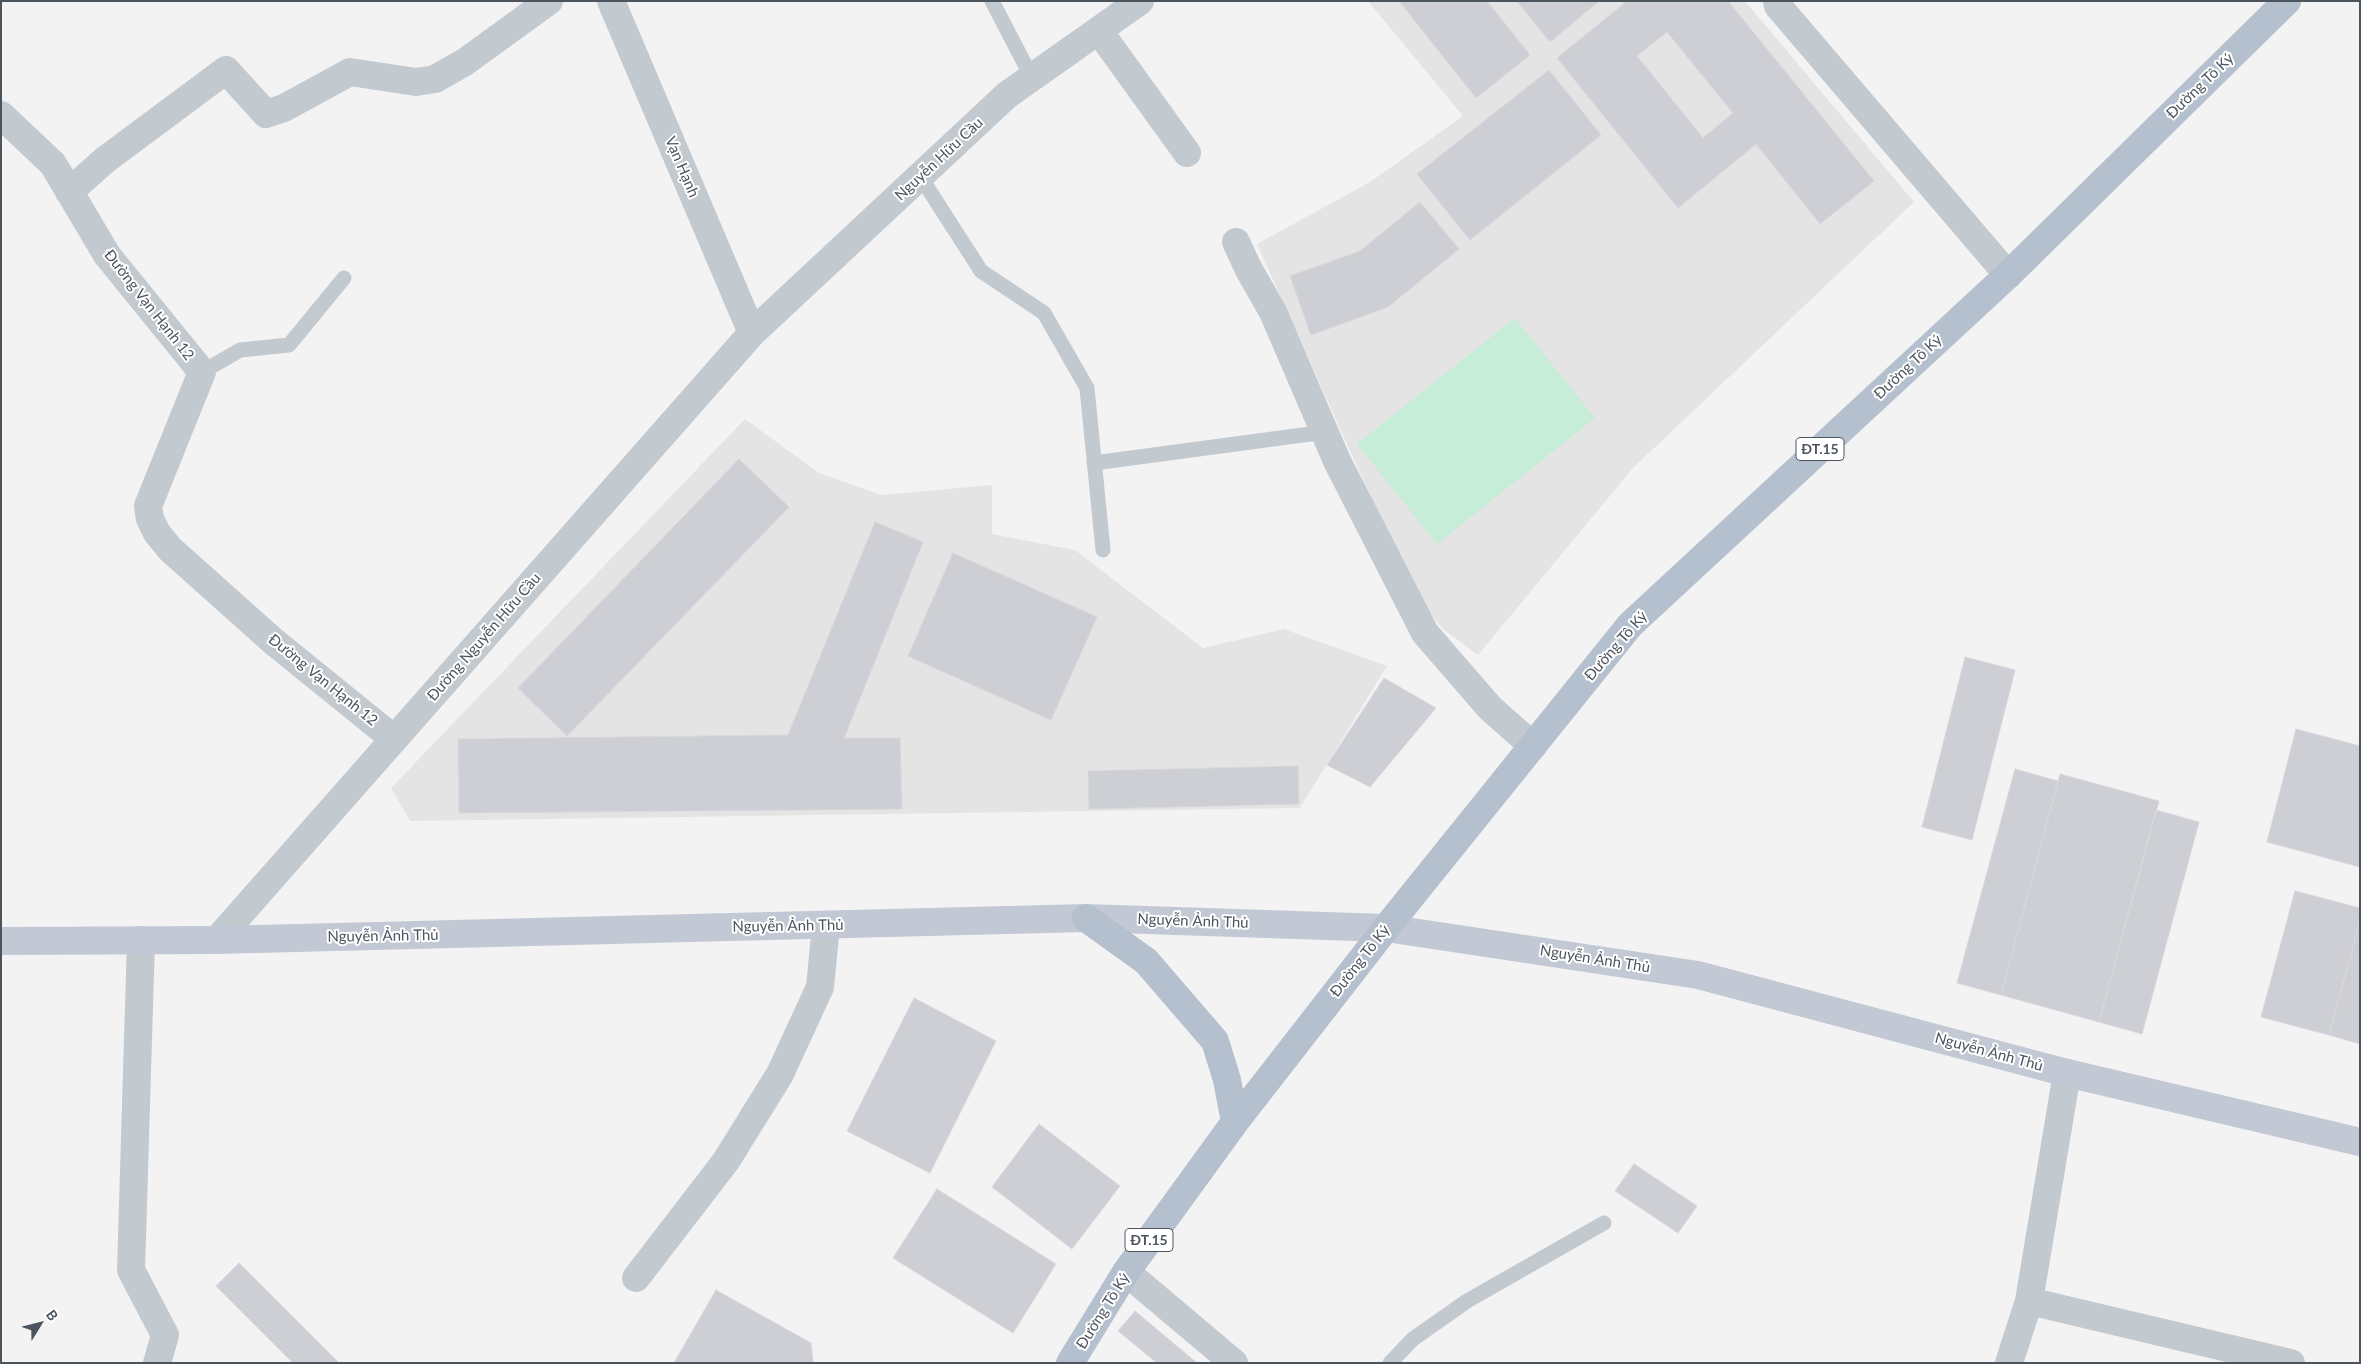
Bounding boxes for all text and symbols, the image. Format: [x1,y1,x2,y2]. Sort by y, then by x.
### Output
street label: Đường Tô Ký [2163,50,2237,122]
street label: Nguyễn Hữu Cầu [891,114,987,204]
street label: Vạn Hạnh [661,134,703,200]
street label: Đường Vạn Hạnh 12 [100,246,198,364]
street label: Đường Tô Ký [1870,331,1946,403]
road number: ĐT.15 [1796,438,1844,460]
street label: Đường Nguyễn Hữu Cầu [423,569,545,705]
street label: Đường Tô Ký [1581,607,1651,685]
street label: Đường Vạn Hạnh 12 [265,630,381,730]
street label: Nguyễn Ảnh Thủ [1137,910,1249,932]
street label: Nguyễn Ảnh Thủ [732,916,844,936]
street label: Đường Tô Ký [1326,921,1394,1001]
street label: Nguyễn Ảnh Thủ [327,926,439,946]
street label: Nguyễn Ảnh Thủ [1539,941,1651,977]
street label: Nguyễn Ảnh Thủ [1933,1029,2045,1075]
road number: ĐT.15 [1125,1228,1173,1252]
street label: Đường Tô Ký [1072,1270,1134,1352]
north arrow [15,1299,65,1349]
text: B [43,1306,62,1324]

